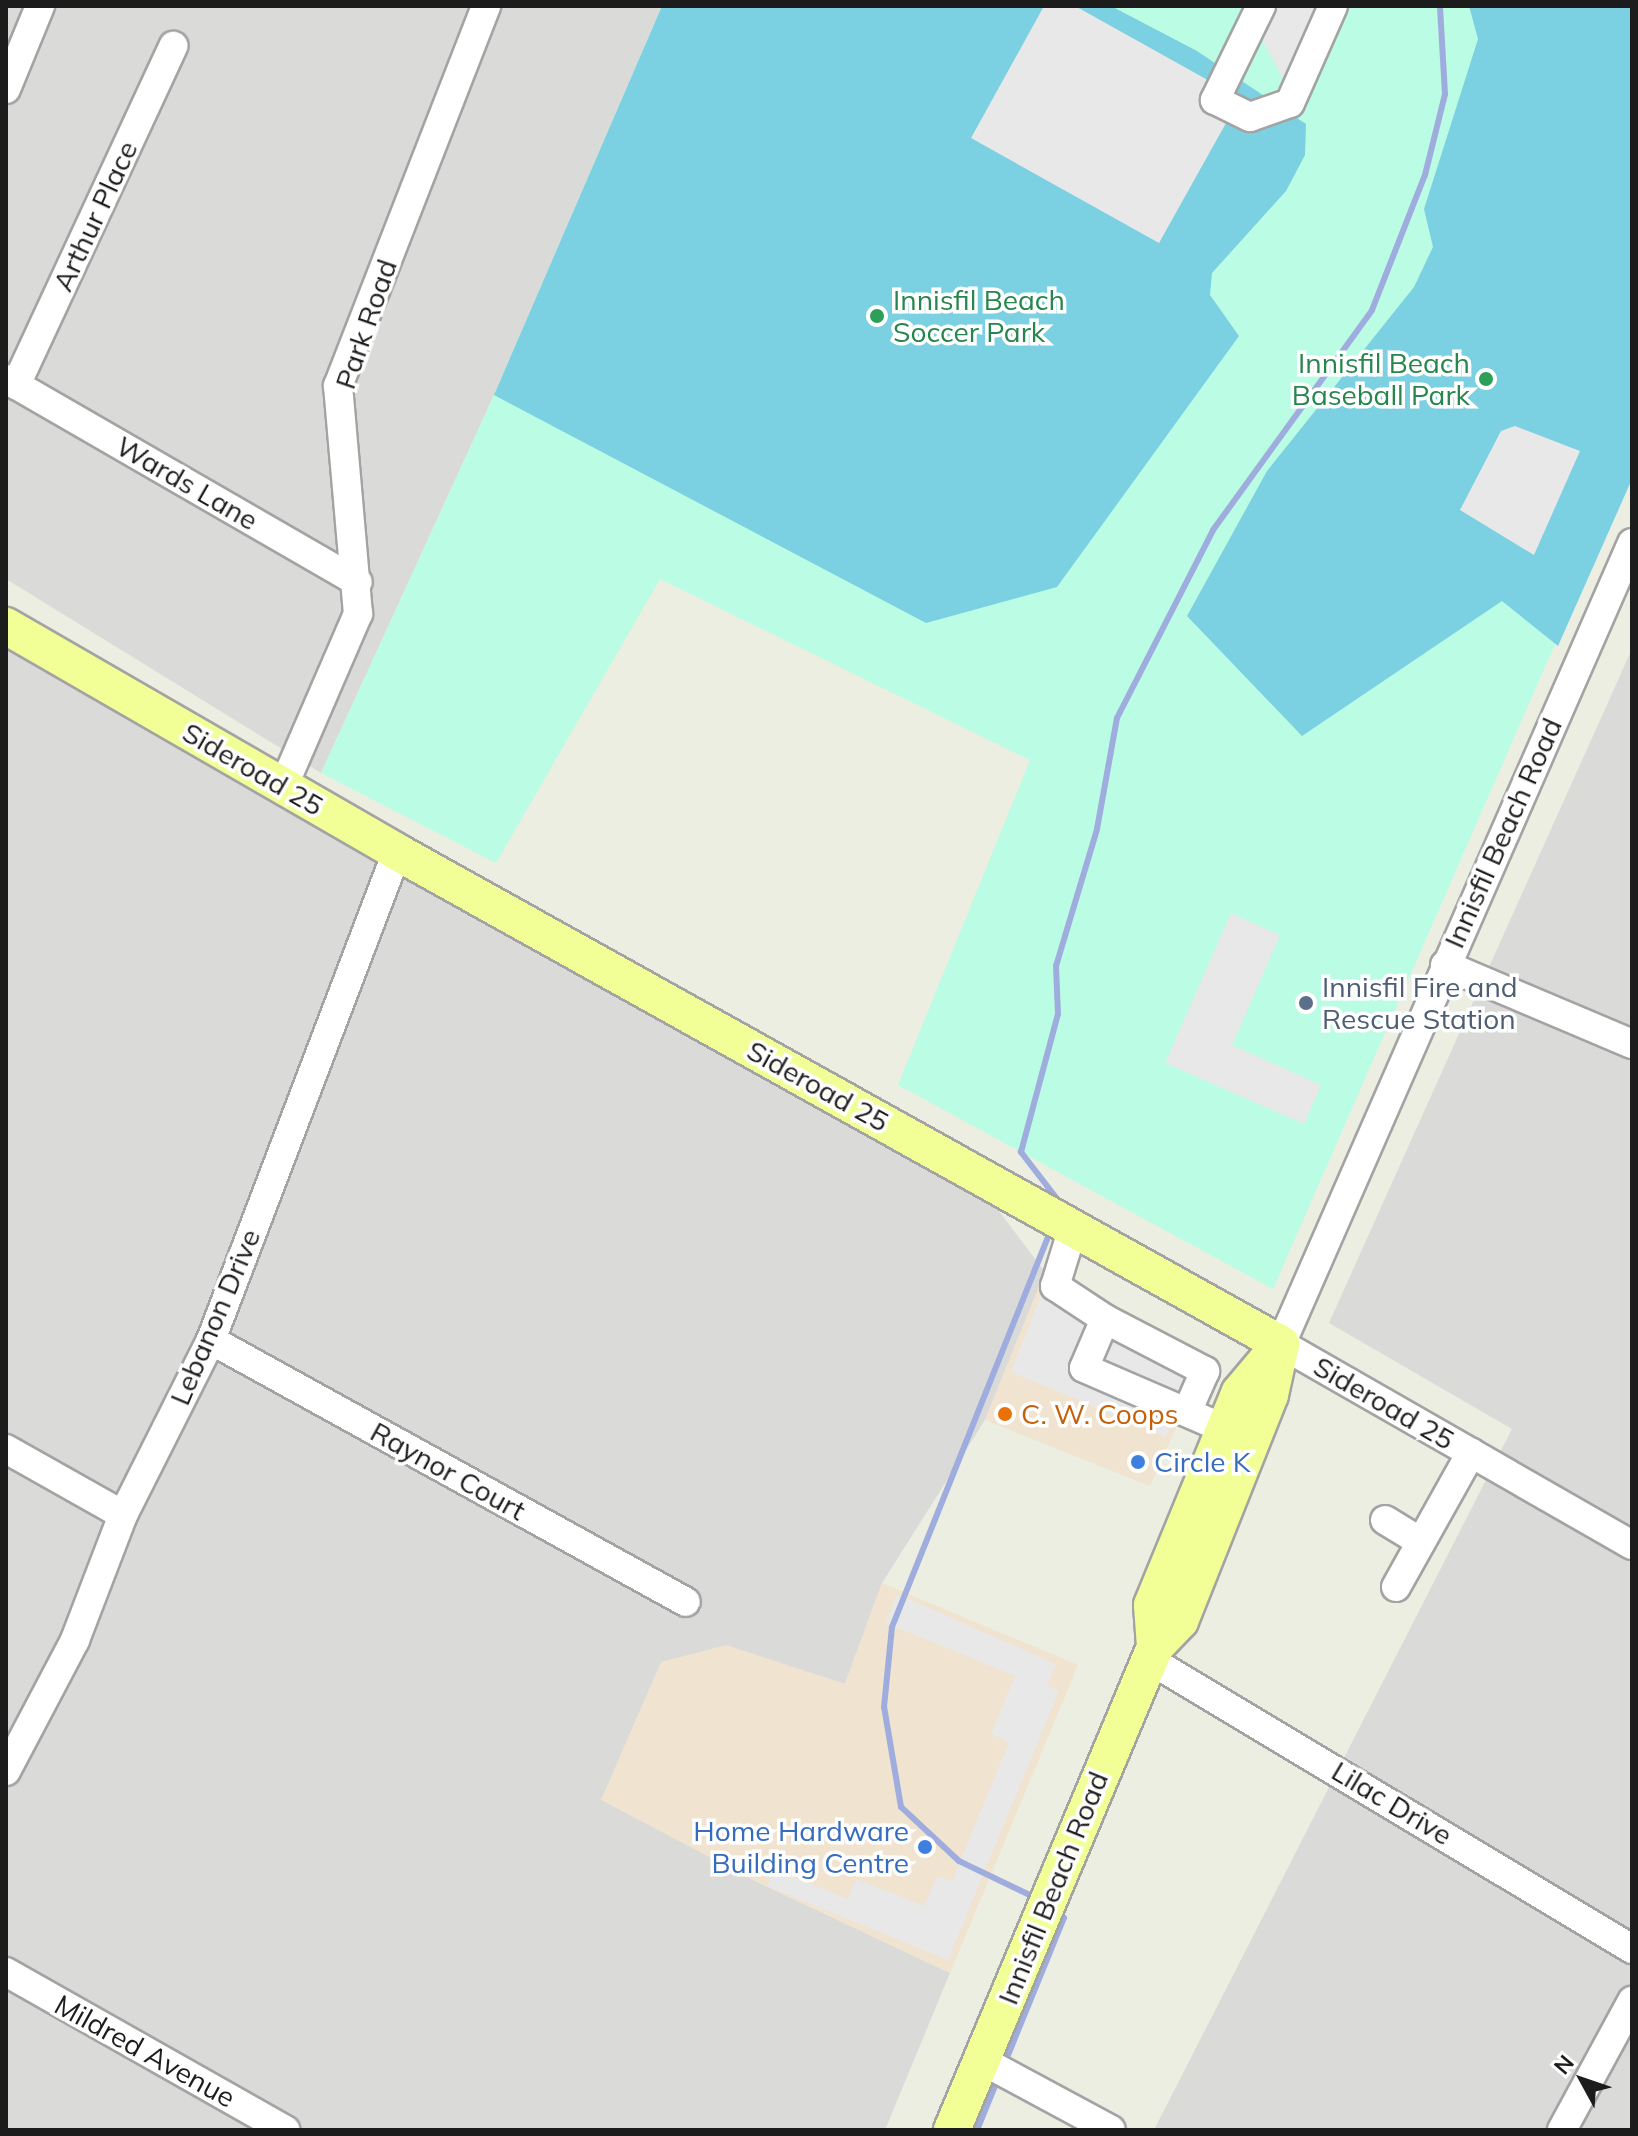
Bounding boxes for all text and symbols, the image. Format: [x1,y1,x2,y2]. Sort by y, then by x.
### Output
street label: Arthur Place [46,136,144,296]
street label: Park Road [328,255,404,393]
place label: Innisfil Beach Soccer Park [893,283,1065,349]
marker: Innisfil Beach Soccer Park [868,307,886,325]
place label: Innisfil Beach Baseball Park [1292,346,1470,412]
marker: Innisfil Beach Baseball Park [1477,370,1495,388]
street label: Wards Lane [110,429,264,537]
street label: Innisfil Beach Road [1437,713,1569,953]
street label: Sideroad 25 [177,715,329,823]
place label: Innisfil Fire and Rescue Station [1322,970,1518,1036]
marker: Innisfil Fire and Rescue Station [1297,994,1315,1012]
street label: Sideroad 25 [741,1033,895,1139]
street label: Lebanon Drive [163,1224,267,1410]
street label: Sideroad 25 [1308,1349,1460,1457]
place label: C. W. Coops [1021,1397,1178,1431]
marker: C. W. Coops [996,1405,1014,1423]
street label: Raynor Court [365,1415,531,1527]
place label: Circle K [1154,1445,1251,1479]
marker: Circle K [1129,1453,1147,1471]
street label: Lilac Drive [1326,1754,1458,1852]
street label: Innisfil Beach Road [991,1767,1115,2009]
place label: Home Hardware Building Centre [693,1814,909,1880]
marker: Home Hardware Building Centre [916,1838,934,1856]
street label: Mildred Avenue [49,1988,241,2114]
north arrow [1542,2040,1622,2120]
text: N [1548,2049,1580,2080]

